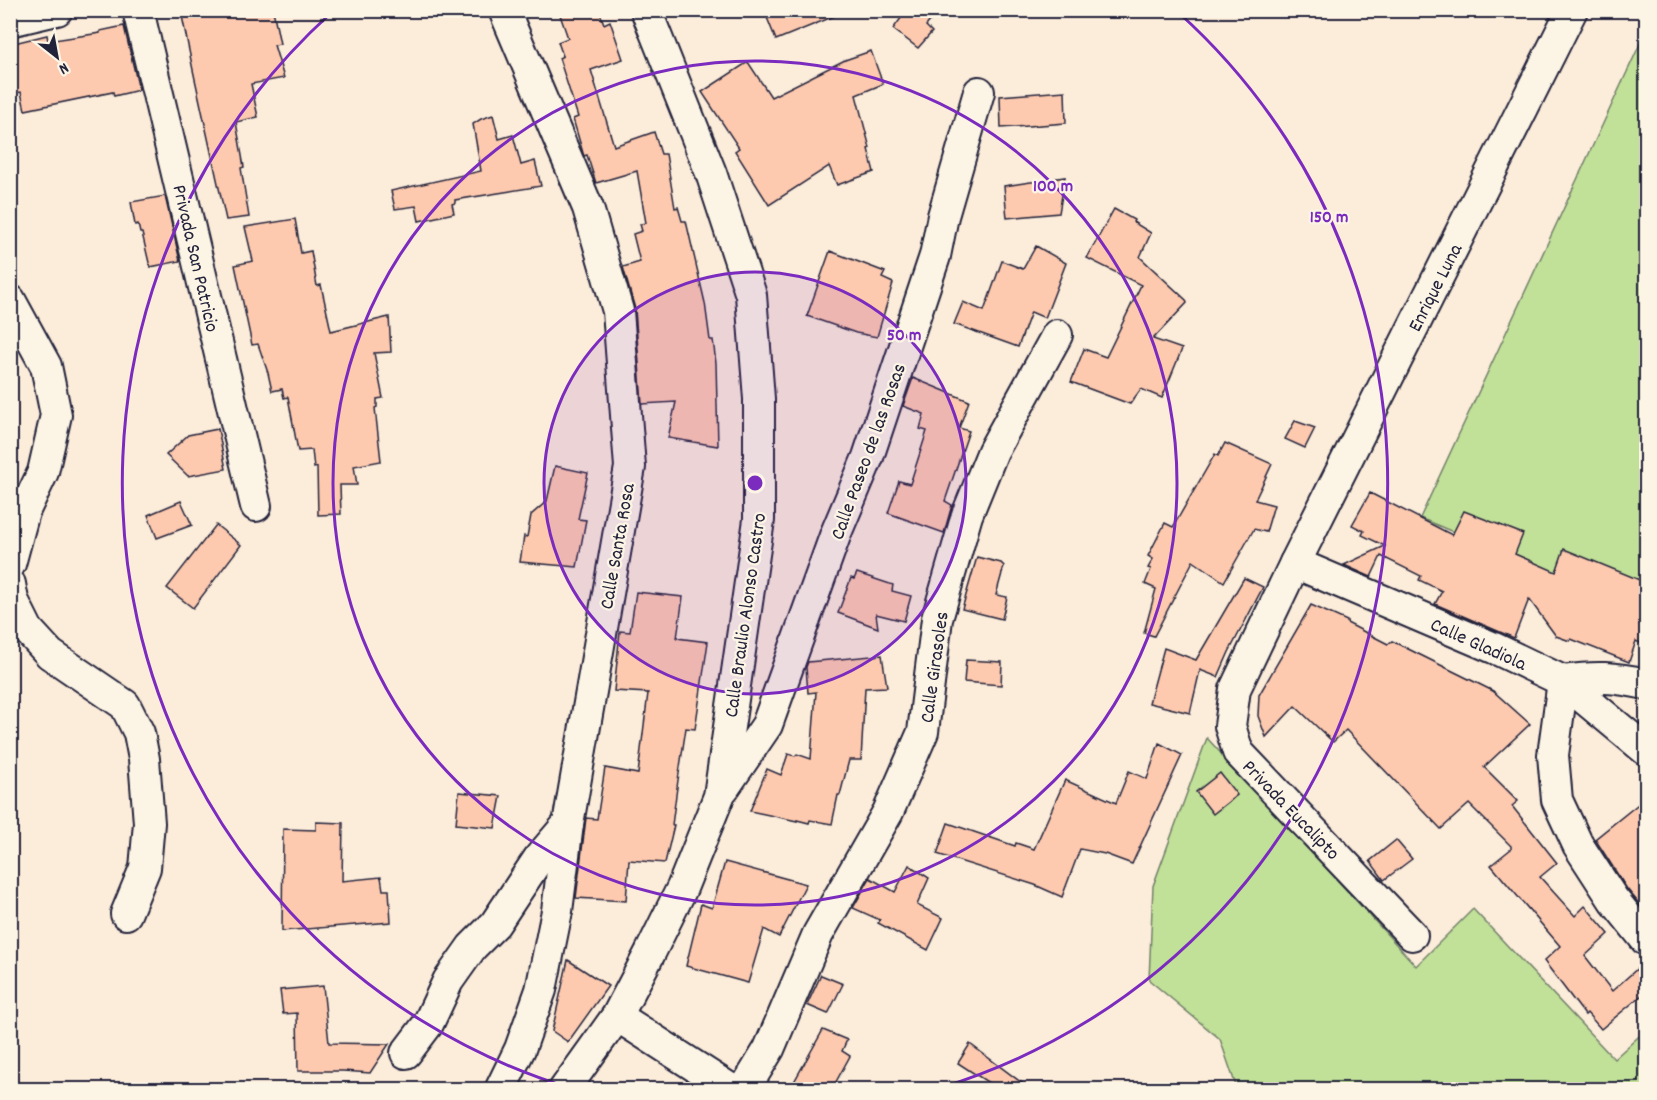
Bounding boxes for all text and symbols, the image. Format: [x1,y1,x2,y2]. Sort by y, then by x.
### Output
north arrow [27,27,87,87]
text: N [54,56,73,80]
text: 100 m [1033,175,1073,200]
street label: Privada San Patricio [163,182,225,335]
text: 150 m [1310,206,1348,231]
street label: Enrique Luna [1402,239,1471,337]
text: 50 m [887,324,921,349]
street label: Calle Paseo de las Rosas [825,360,915,544]
centre of rings [745,473,765,493]
street label: Calle Santa Rosa [594,481,644,612]
street label: Calle Braulio Alonso Castro [719,511,775,719]
street label: Calle Girasoles [914,610,958,725]
street label: Calle Gladiola [1425,612,1531,680]
street label: Privada Eucalipto [1235,755,1345,868]

